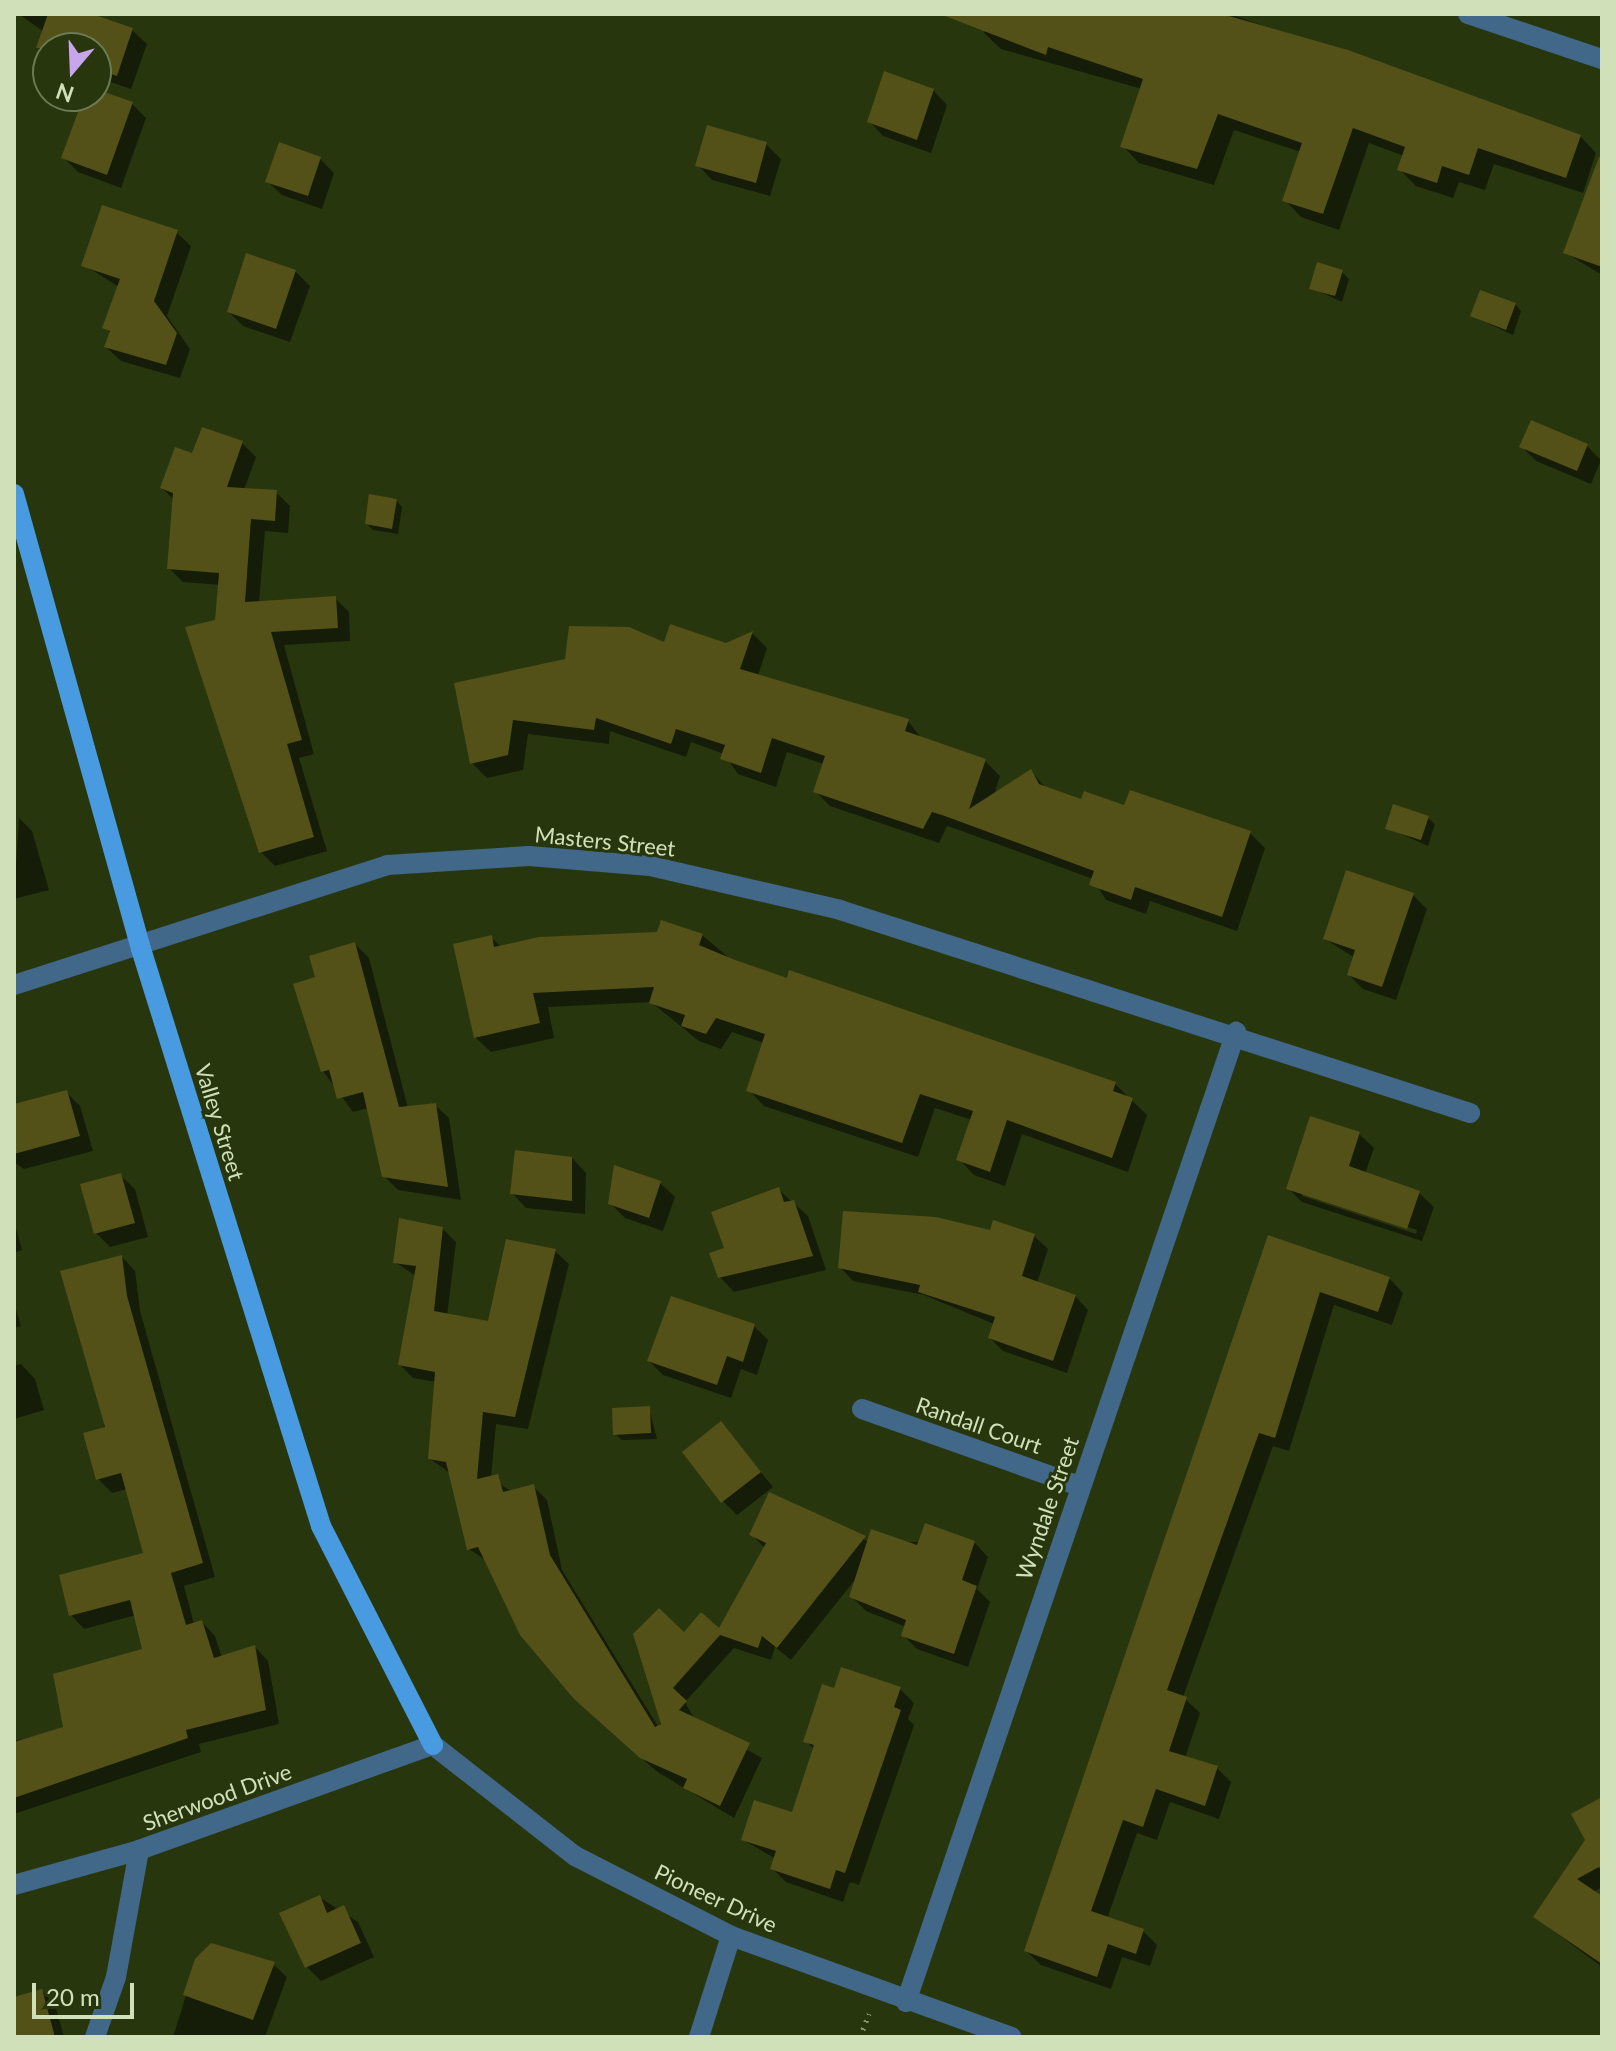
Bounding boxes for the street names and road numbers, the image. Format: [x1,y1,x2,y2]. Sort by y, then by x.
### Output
street label: Masters Street [533,821,677,861]
street label: Valley Street [190,1060,250,1184]
street label: Randall Court [913,1391,1045,1459]
street label: Wyndale Street [1010,1433,1084,1583]
street label: Sherwood Drive [139,1758,295,1836]
street label: Pioneer Drive [650,1858,782,1938]

